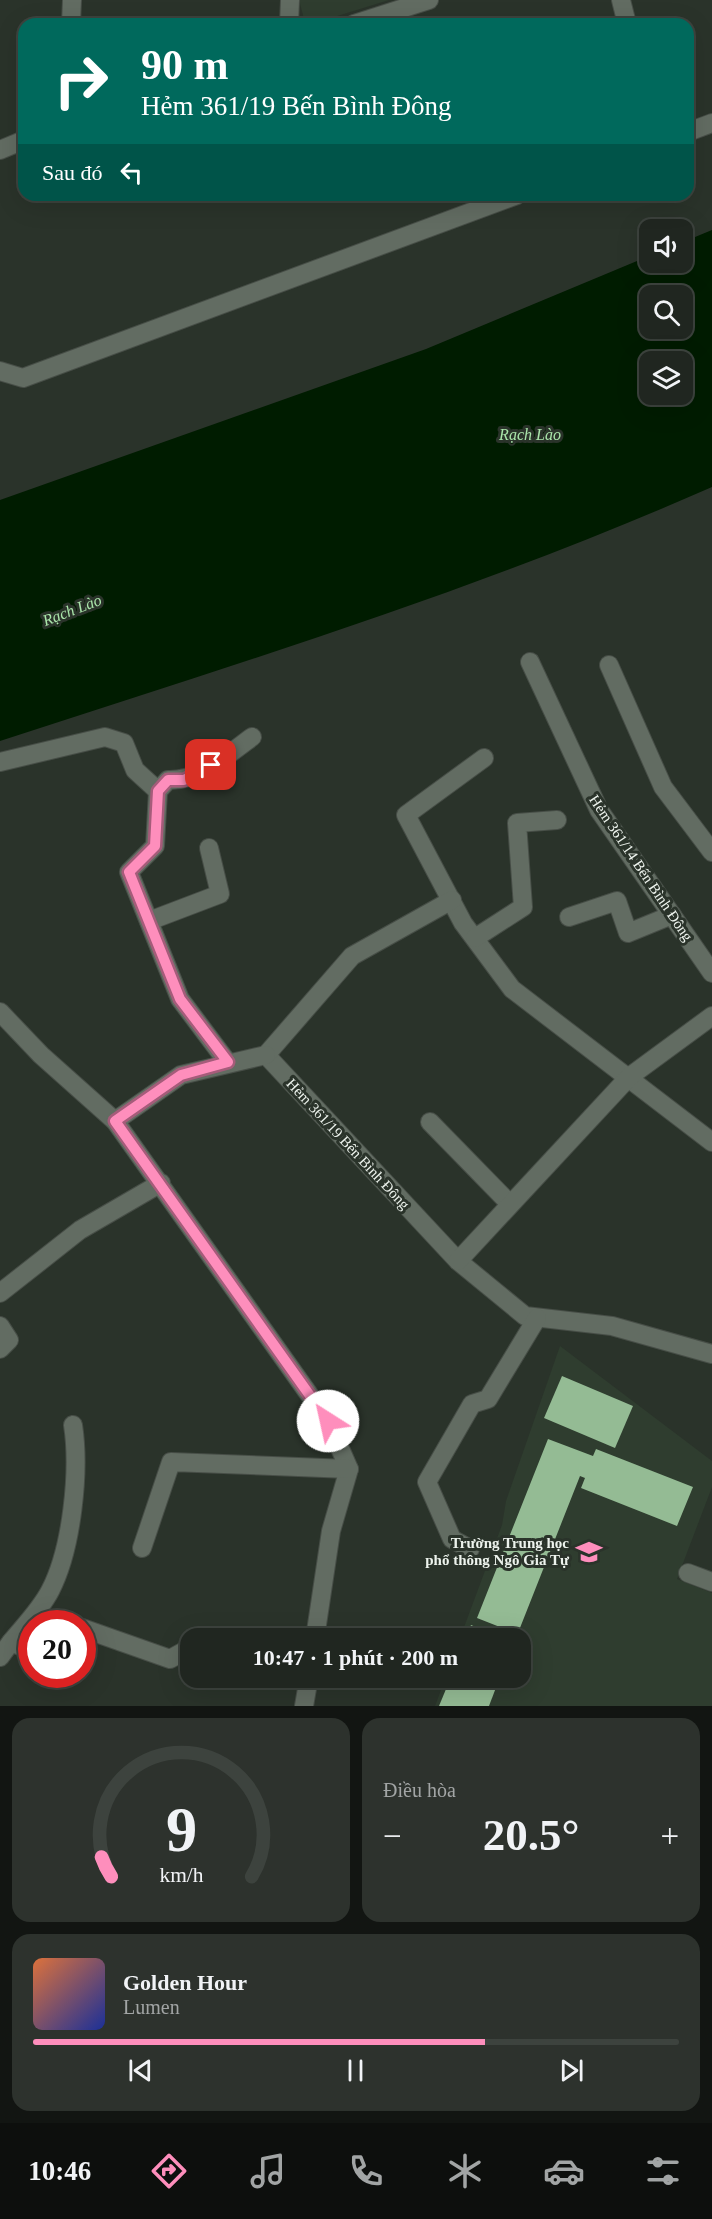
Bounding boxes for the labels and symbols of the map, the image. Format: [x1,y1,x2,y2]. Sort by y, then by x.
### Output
water label: Rạch Lào [498,426,561,443]
water label: Rạch Lào [39,591,104,629]
pin [185,739,236,790]
street label: Hẻm 361/14 Bến Bình Đông [586,792,696,944]
street label: Hẻm 361/19 Bến Bình Đông [283,1075,413,1213]
position arrow [296,1389,360,1453]
place label: Trường Trung học phổ thông Ngô Gia Tự [425,1535,570,1568]
school or university icon: Trường Trung học phổ thông Ngô Gia Tự [574,1537,604,1567]
speed limit sign: 20 [18,1610,96,1688]

